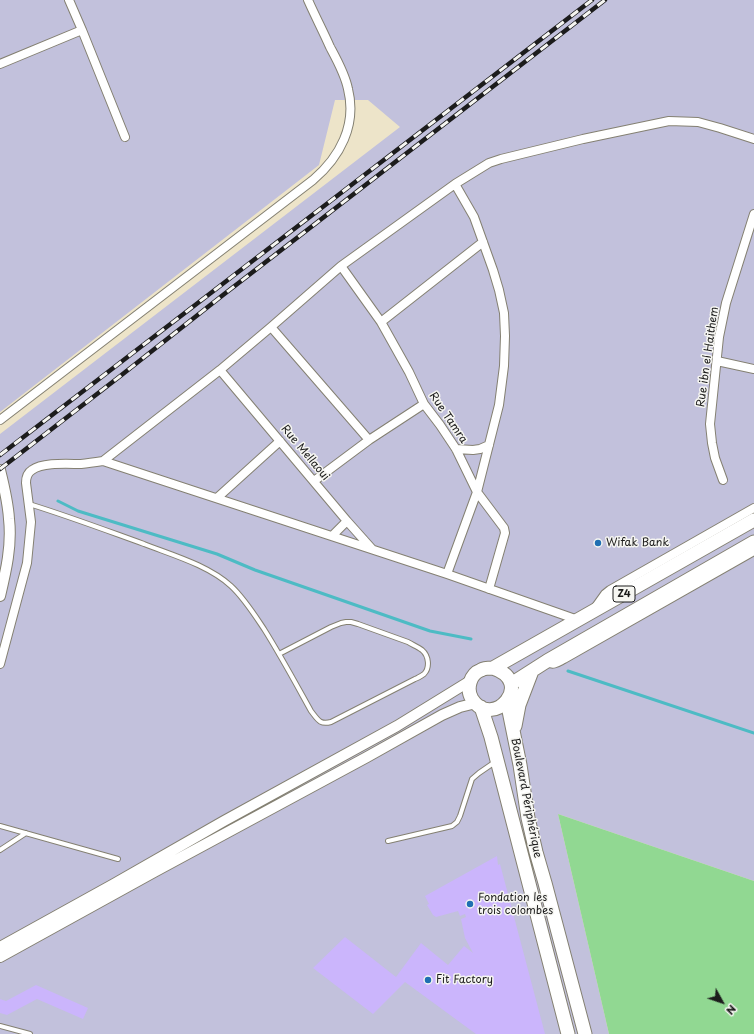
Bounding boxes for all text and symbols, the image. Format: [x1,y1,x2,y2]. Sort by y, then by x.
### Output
street label: Rue ibn el Haithem [694,306,722,408]
street label: Rue Tamra [426,390,470,446]
street label: Rue Mellaoui [278,423,332,483]
place label: Wifak Bank [606,536,669,550]
marker: Wifak Bank [593,538,603,548]
road number: Z4 [613,586,635,602]
street label: Boulevard Périphérique [508,737,544,859]
place label: Fondation les trois colombes [478,891,553,917]
marker: Fondation les trois colombes [465,899,475,909]
place label: Fit Factory [436,973,493,987]
marker: Fit Factory [423,975,433,985]
north arrow [702,982,742,1022]
text: N [722,1001,741,1019]

